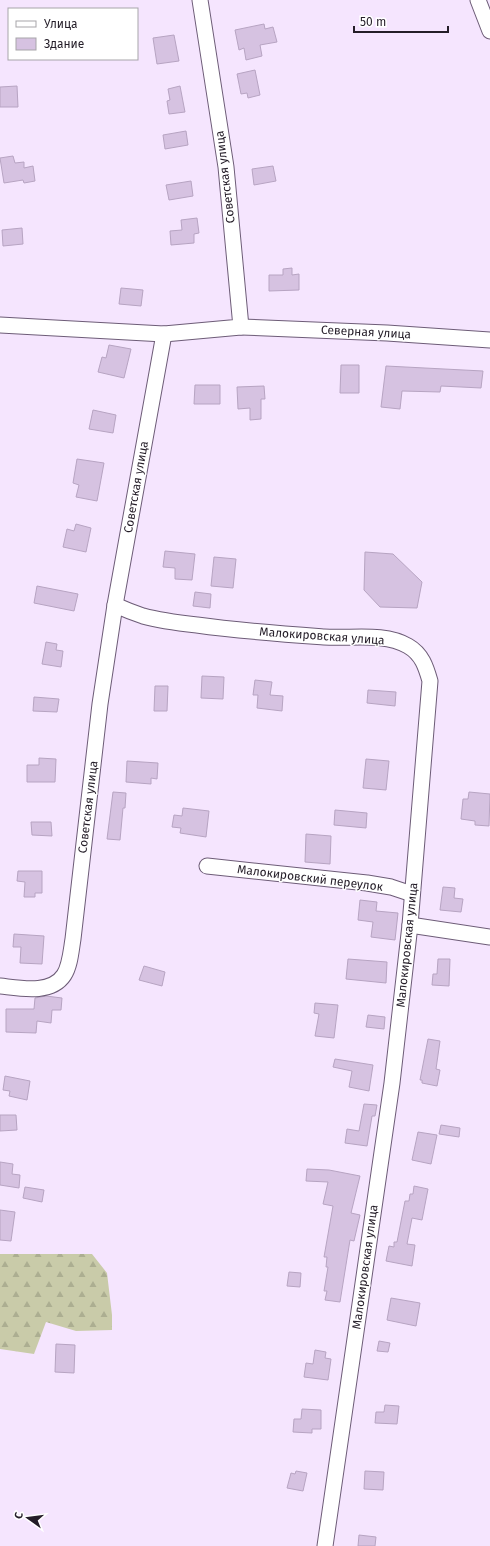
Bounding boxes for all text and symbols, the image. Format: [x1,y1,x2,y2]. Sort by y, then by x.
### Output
legend [8,8,138,60]
scale bar [354,8,448,34]
text: 50 m [360,15,386,29]
text: Улица [44,17,78,31]
text: Здание [44,37,84,51]
street label: Советская улица [212,130,238,224]
street label: Северная улица [321,323,411,341]
street label: Советская улица [121,440,151,534]
street label: Малокировская улица [259,625,385,647]
street label: Советская улица [75,760,101,854]
street label: Малокировский переулок [236,862,384,894]
street label: Малокировская улица [393,882,421,1008]
street label: Малокировская улица [349,1204,381,1330]
north arrow [8,1498,48,1538]
text: С [12,1510,26,1520]

